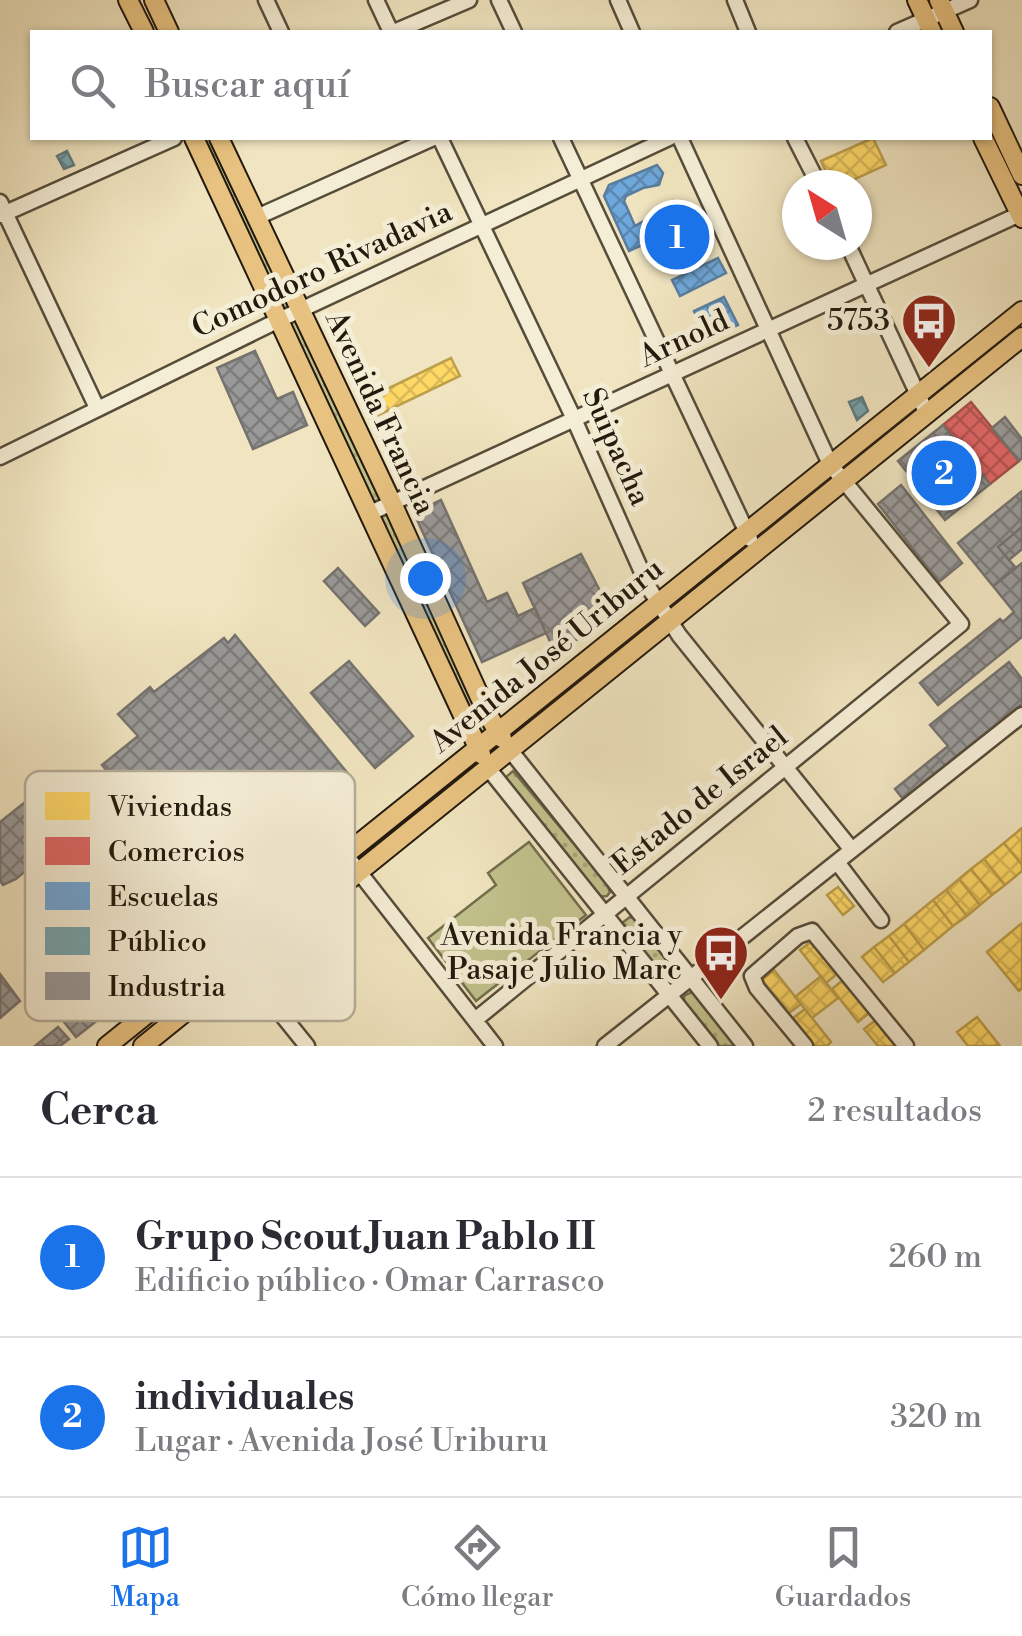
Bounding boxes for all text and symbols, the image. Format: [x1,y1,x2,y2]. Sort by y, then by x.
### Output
search box [30,30,992,140]
icon: search [65,58,120,113]
text: Buscar aquí [145,62,350,109]
north arrow [782,170,872,260]
street label: Comodoro Rivadavia [186,193,459,347]
pin: 1 [644,200,710,274]
bus stop icon: 5753 [899,291,959,370]
street label: Arnold [632,302,735,377]
place label: 5753 [827,302,890,340]
street label: Avenida Francia [316,304,444,522]
street label: Suipacha [573,382,659,512]
pin: 2 [912,436,976,510]
street label: Avenida José Uriburu [422,550,671,762]
your location [400,553,451,604]
street label: Estado de Israel [604,718,796,884]
legend [25,771,355,1021]
text: Viviendas [107,790,232,825]
text: Comercios [108,835,245,870]
text: Escuelas [108,880,219,915]
place label: Avenida Francia y Pasaje Julio Marc [440,917,682,989]
bus stop icon: Avenida Francia y Pasaje Julio Marc [691,923,751,1002]
text: Público [108,925,207,960]
text: Industria [108,970,226,1005]
text: Cerca [40,1085,158,1138]
text: 2 resultados [808,1091,982,1131]
text: Grupo Scout Juan Pablo II [135,1214,595,1261]
text: 1 [65,1237,80,1277]
text: 260 m [889,1237,982,1277]
text: Edificio público · Omar Carrasco [135,1261,605,1301]
text: individuales [135,1374,354,1421]
text: 2 [62,1397,83,1437]
text: 320 m [890,1397,982,1437]
text: Lugar · Avenida José Uriburu [135,1421,548,1461]
tab: Mapa [111,1520,180,1615]
tab: Cómo llegar [401,1520,554,1615]
tab: Guardados [775,1520,911,1615]

